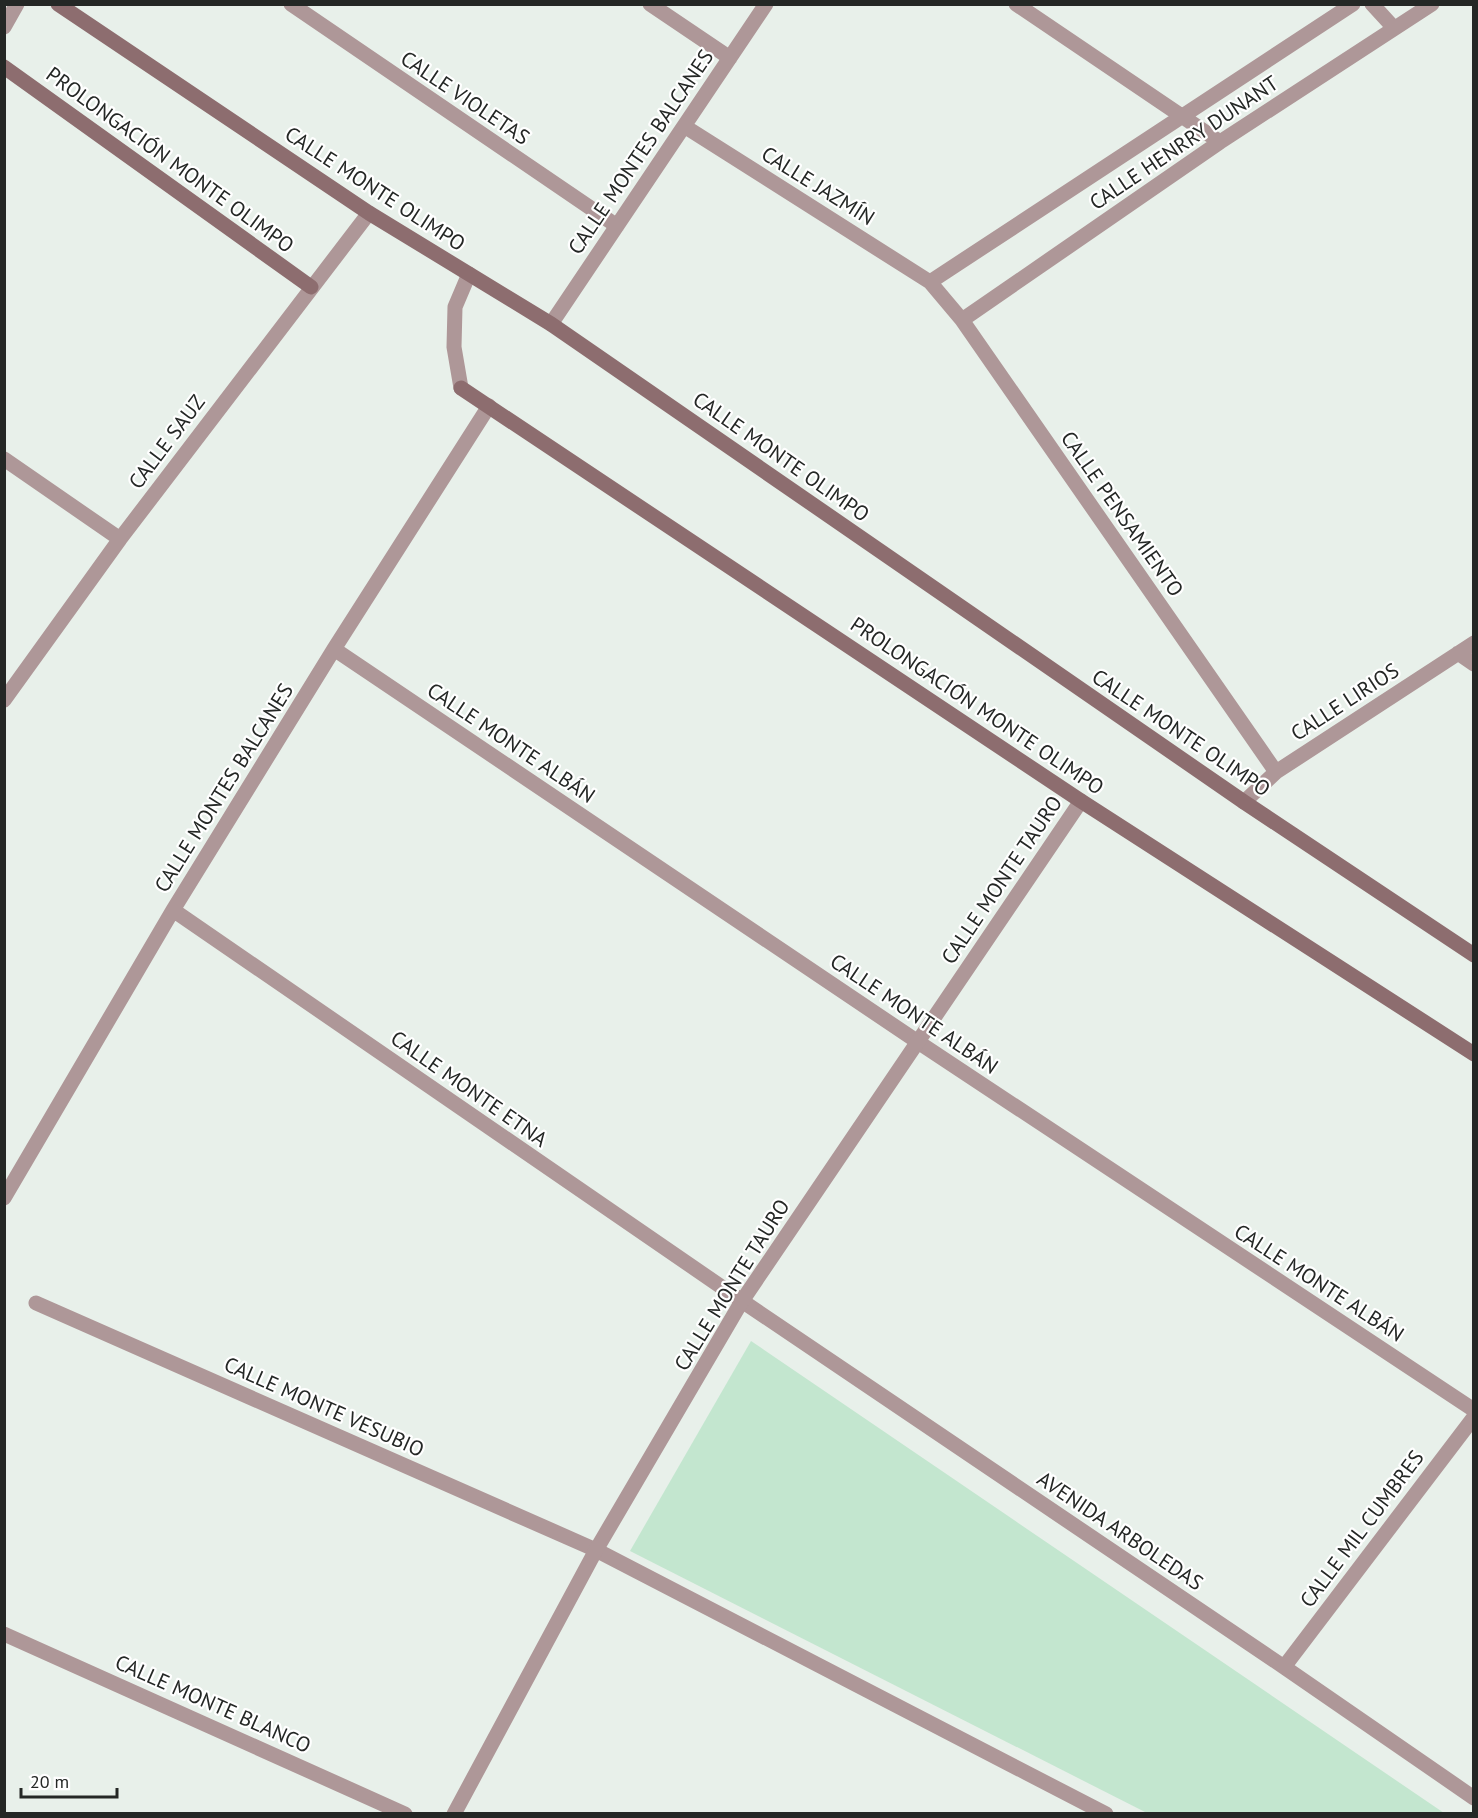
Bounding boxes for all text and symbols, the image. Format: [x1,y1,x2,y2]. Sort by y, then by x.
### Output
street label: CALLE VIOLETAS [396,44,535,151]
street label: CALLE MONTES BALCANES [562,44,719,259]
street label: PROLONGACIÓN MONTE OLIMPO [41,61,299,259]
street label: CALLE HENRRY DUNANT [1084,69,1284,216]
street label: CALLE MONTE OLIMPO [280,120,471,257]
street label: CALLE JAZMÍN [757,140,880,231]
street label: CALLE MONTE OLIMPO [688,385,875,528]
street label: CALLE SAUZ [122,389,211,494]
street label: CALLE PENSAMIENTO [1055,426,1190,602]
street label: PROLONGACIÓN MONTE OLIMPO [845,611,1109,801]
street label: CALLE LIRIOS [1286,657,1404,746]
street label: CALLE MONTE OLIMPO [1087,663,1276,802]
street label: CALLE MONTE ALBÁN [422,676,601,809]
street label: CALLE MONTES BALCANES [148,678,299,897]
street label: CALLE MONTE TAURO [935,790,1068,969]
street label: CALLE MONTE ALBÁN [825,947,1004,1080]
street label: CALLE MONTE ETNA [386,1024,553,1153]
street label: CALLE MONTE TAURO [668,1194,795,1376]
street label: CALLE MONTE ALBÁN [1229,1218,1409,1348]
street label: CALLE MONTE VESUBIO [220,1350,428,1463]
street label: CALLE MIL CUMBRES [1294,1445,1430,1613]
street label: AVENIDA ARBOLEDAS [1032,1465,1208,1596]
street label: CALLE MONTE BLANCO [111,1648,315,1759]
scale bar [21,1761,117,1799]
text: 20 m [30,1770,69,1793]

